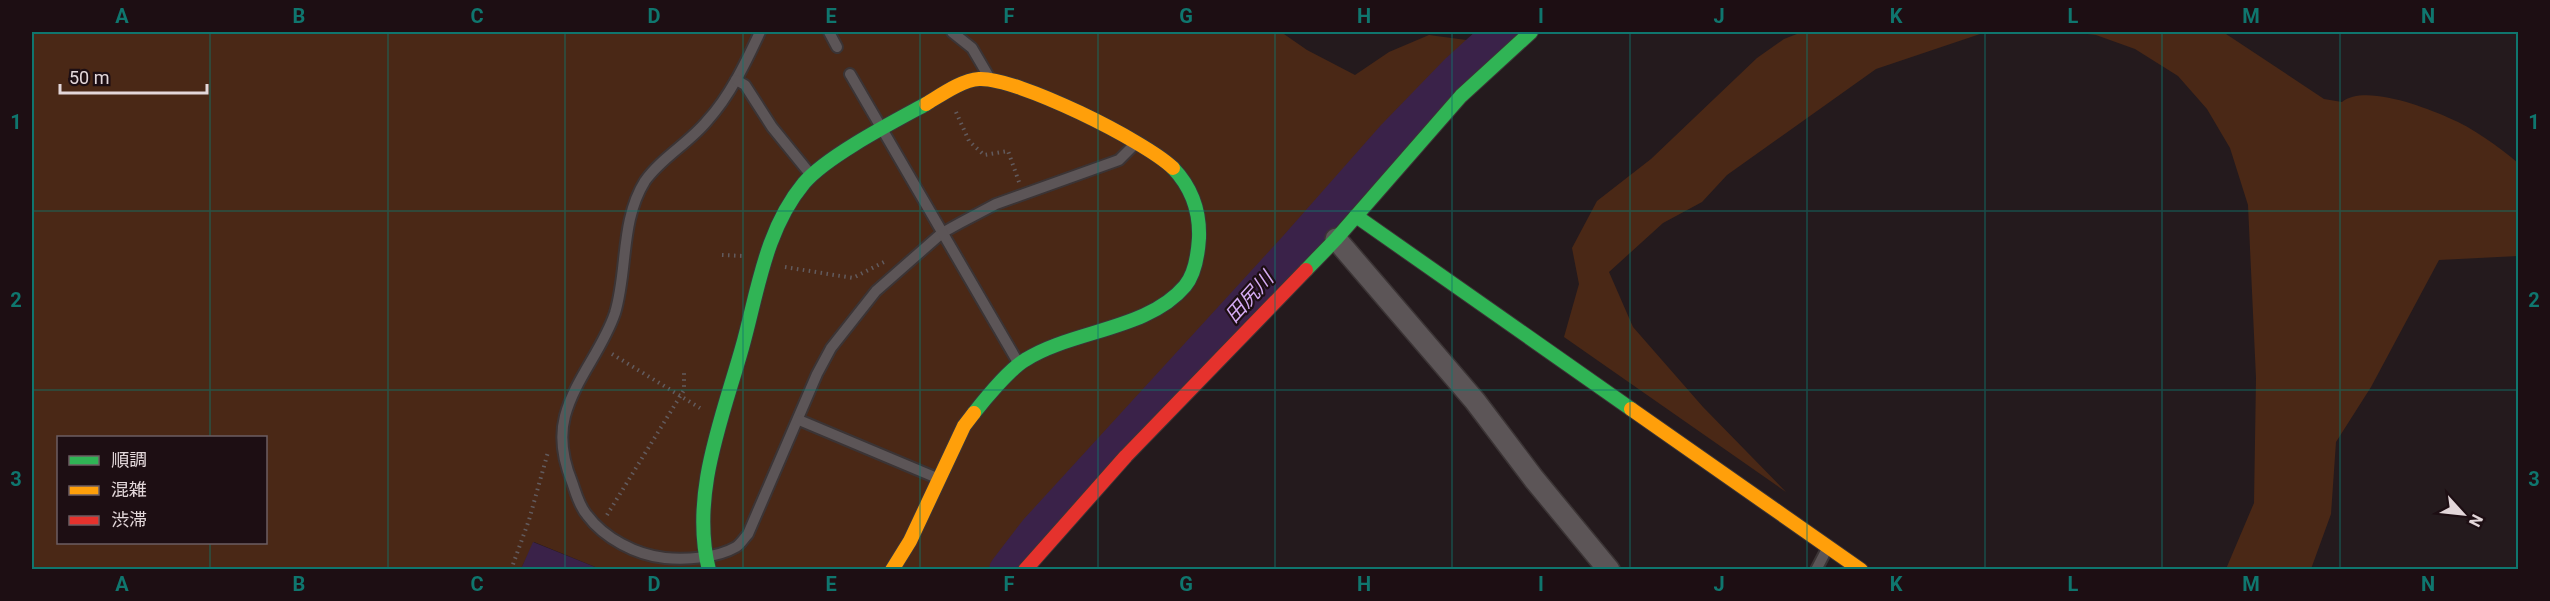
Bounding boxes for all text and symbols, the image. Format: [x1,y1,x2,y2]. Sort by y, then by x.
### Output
text: A [115,4,129,28]
text: B [293,4,305,28]
text: C [470,4,484,28]
text: D [648,4,661,28]
text: E [825,4,837,28]
text: F [1004,4,1015,28]
text: G [1179,4,1193,28]
text: H [1357,4,1371,28]
text: I [1538,4,1544,28]
text: J [1713,4,1725,28]
text: K [1890,4,1903,28]
text: L [2068,4,2079,28]
text: M [2242,4,2260,28]
text: N [2421,4,2435,28]
scale bar [60,57,207,95]
text: 50 m [69,67,109,88]
text: 1 [10,110,22,134]
text: 1 [2528,110,2540,134]
water label: 田尻川 [1220,265,1279,327]
text: 2 [10,288,22,312]
text: 2 [2528,288,2540,312]
legend [57,436,267,544]
text: 順調 [111,449,147,470]
text: 3 [10,467,22,491]
text: 3 [2528,467,2540,491]
text: 混雑 [111,479,147,500]
north arrow [2433,484,2493,544]
text: 渋滞 [111,509,147,530]
text: N [2465,511,2487,530]
text: A [115,572,129,596]
text: B [293,572,305,596]
text: C [470,572,484,596]
text: D [648,572,661,596]
text: E [825,572,837,596]
text: F [1004,572,1015,596]
text: G [1179,572,1193,596]
text: H [1357,572,1371,596]
text: I [1538,572,1544,596]
text: J [1713,572,1725,596]
text: K [1890,572,1903,596]
text: L [2068,572,2079,596]
text: M [2242,572,2260,596]
text: N [2421,572,2435,596]

